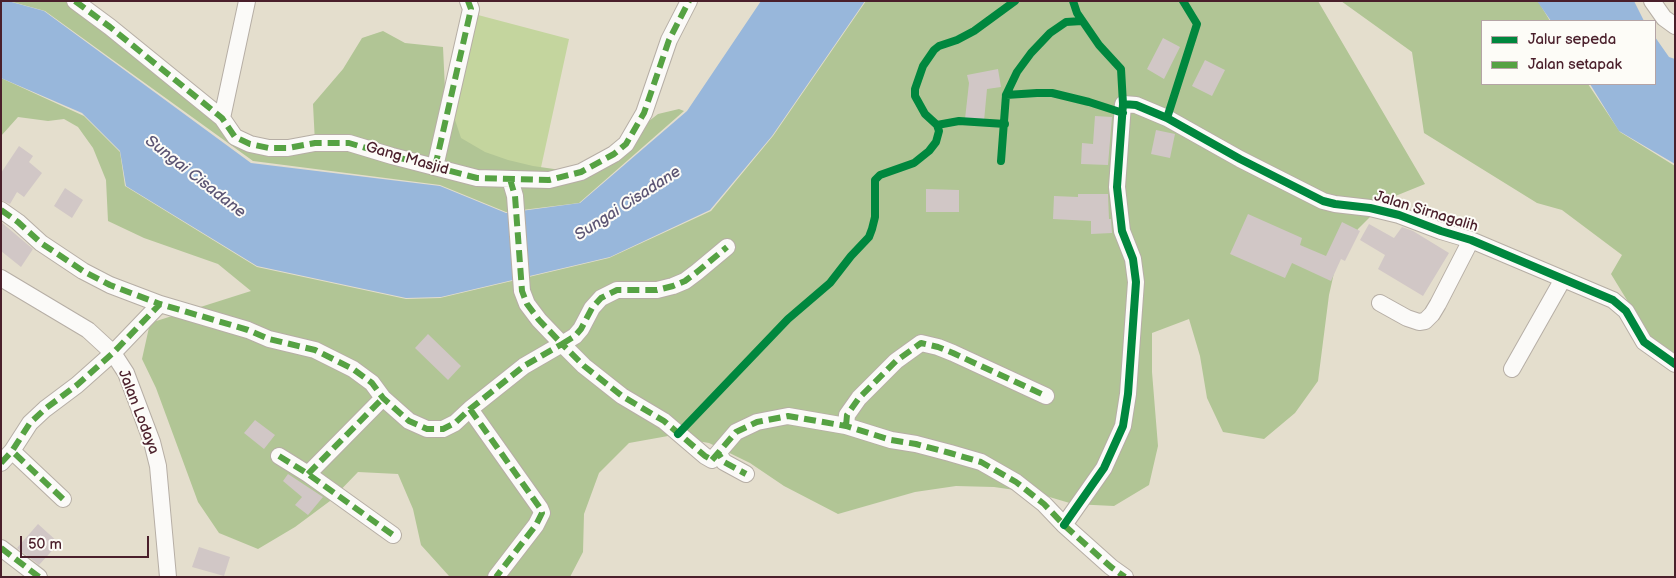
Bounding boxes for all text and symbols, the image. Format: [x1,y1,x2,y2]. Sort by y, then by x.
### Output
legend [1481,20,1656,85]
text: Jalur sepeda [1528,30,1616,49]
text: Jalan setapak [1528,55,1622,74]
water label: Sungai Cisadane [141,132,249,222]
street label: Gang Masjid [363,139,451,179]
water label: Sungai Cisadane [571,163,685,245]
street label: Jalan Sirnagalih [1372,188,1480,236]
street label: Jalan Lodaya [114,367,162,457]
scale bar [22,526,151,558]
text: 50 m [28,535,62,554]

